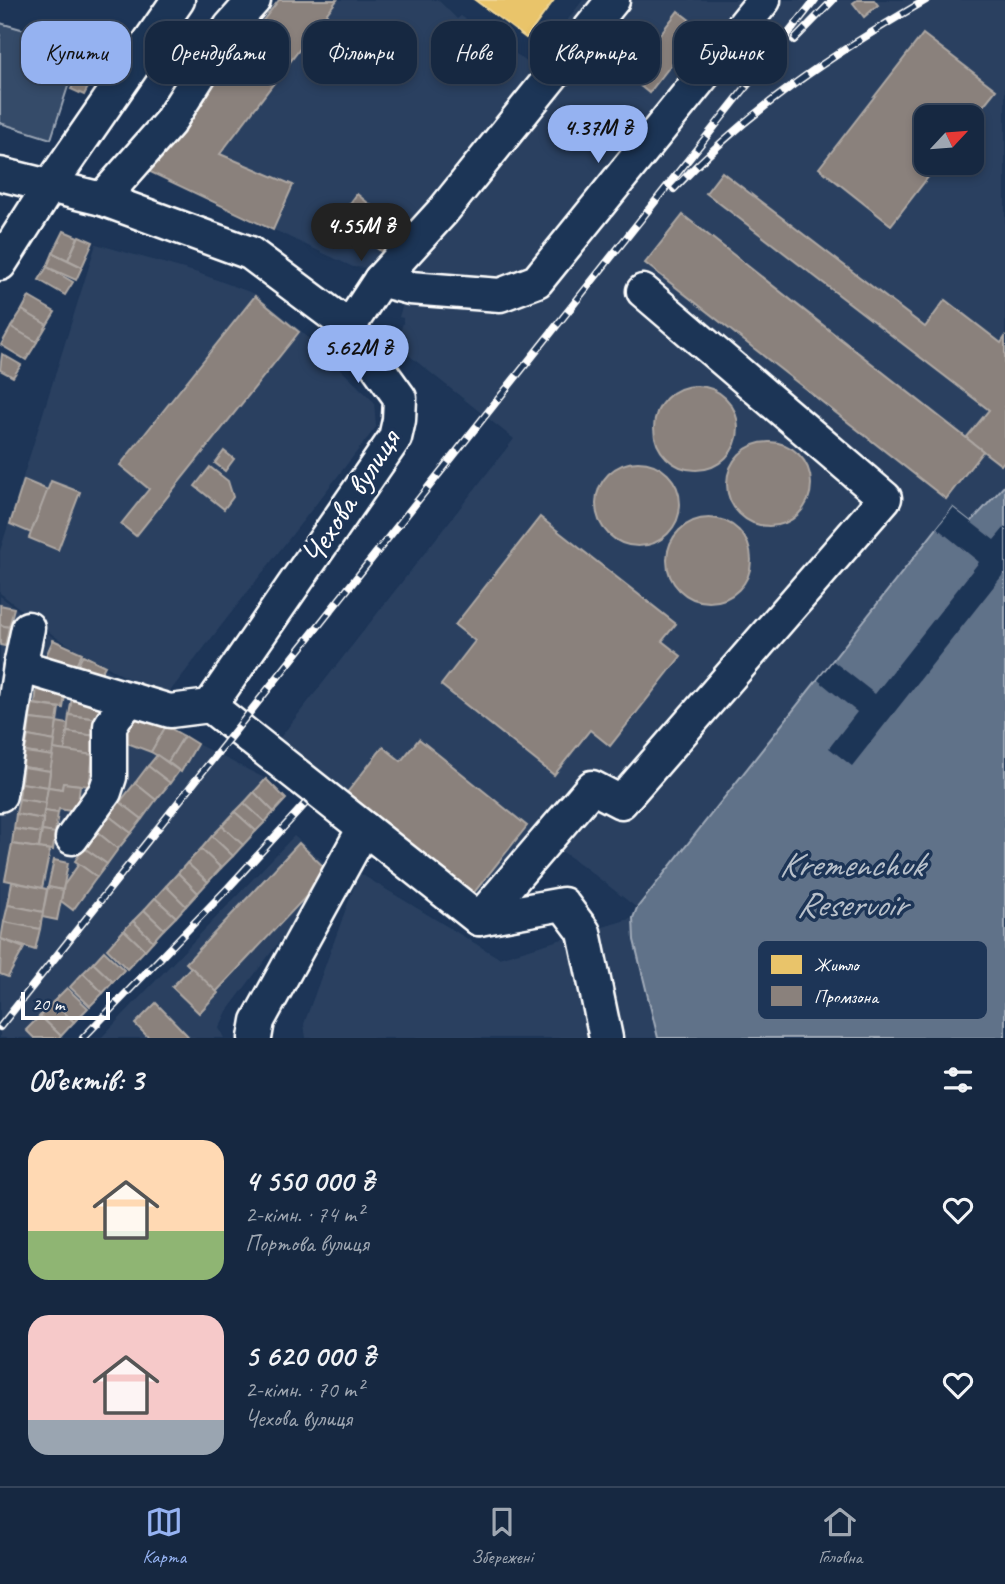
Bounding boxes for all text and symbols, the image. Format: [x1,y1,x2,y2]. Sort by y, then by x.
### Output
chip: Купити [21,21,131,84]
chip: Орендувати [145,21,289,84]
chip: Фільтри [303,21,417,84]
chip: Нове [431,21,516,84]
chip: Квартира [530,21,660,84]
chip: Будинок [674,21,787,84]
north arrow [914,105,984,175]
map controls [914,105,984,175]
pin: 4.37M ₴ [533,106,663,165]
text: 4.37M ₴ [564,113,632,142]
pin: 4.55M ₴ [296,204,426,263]
text: 4.55M ₴ [327,211,395,240]
pin: 5.62M ₴ [293,326,423,385]
text: 5.62M ₴ [324,333,392,362]
street label: Чехова вулиця [291,419,411,573]
water label: Kremenchuk Reservoir [779,842,929,927]
legend [757,940,988,1020]
text: Житло [814,953,861,977]
text: Промзона [814,985,880,1009]
scale bar [21,989,110,1021]
text: 20 m [32,992,64,1016]
text: Об’єктів: 3 [28,1061,144,1099]
icon: filters [939,1061,977,1099]
text: 4 550 000 ₴ [245,1162,374,1200]
icon: home [84,1168,168,1252]
icon: heart [939,1191,977,1229]
text: 2-кімн. · 74 m² [245,1200,363,1229]
text: Портова вулиця [245,1229,369,1258]
text: 5 620 000 ₴ [245,1337,375,1375]
icon: home [84,1343,168,1427]
icon: heart [939,1366,977,1404]
text: 2-кімн. · 70 m² [245,1375,363,1404]
text: Чехова вулиця [245,1404,352,1433]
tab: Карта [143,1503,186,1569]
tab: Збережені [471,1503,533,1569]
tab: Головна [818,1503,862,1569]

